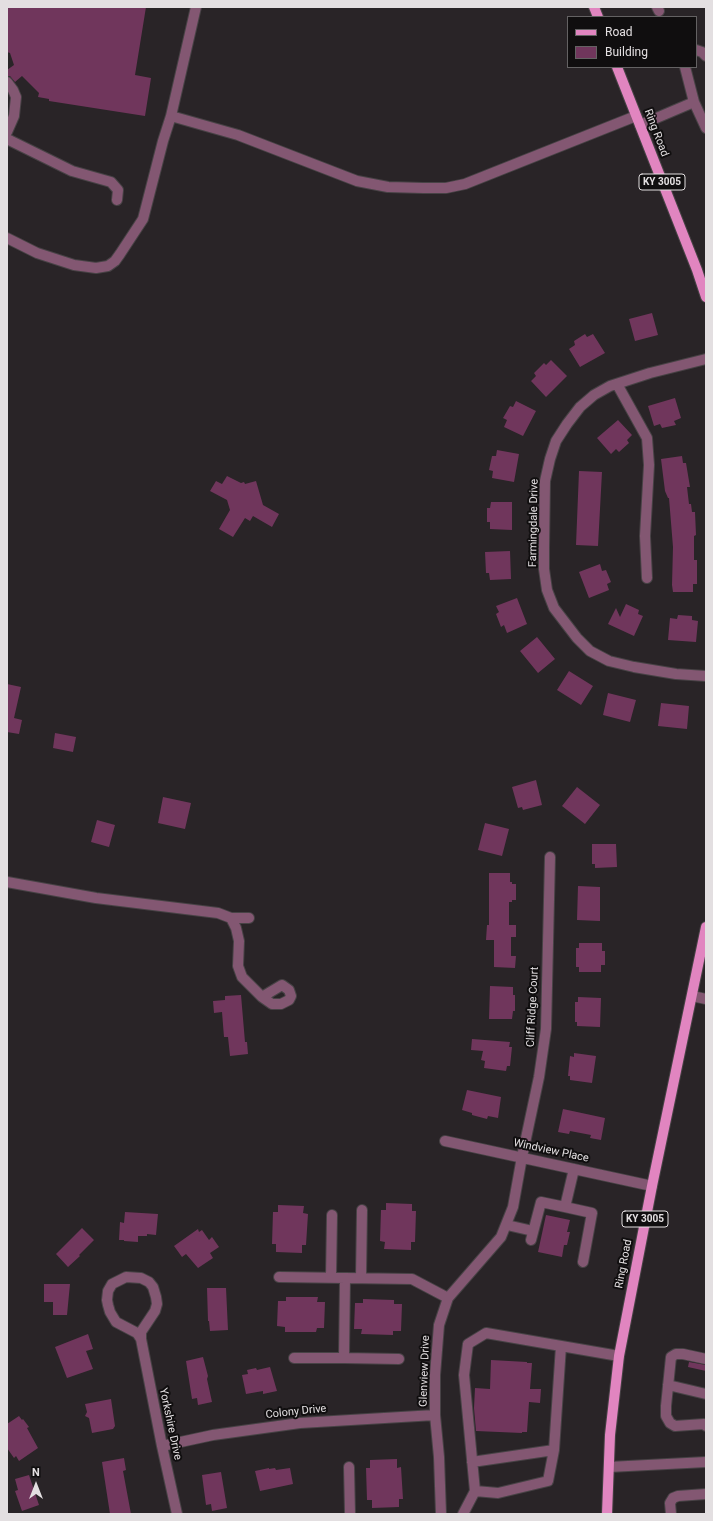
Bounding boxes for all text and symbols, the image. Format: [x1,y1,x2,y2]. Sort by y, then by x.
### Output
legend [567,16,697,68]
text: Road [605,25,633,39]
text: Building [605,45,648,59]
street label: Ring Road [641,107,671,159]
road number: KY 3005 [639,174,685,190]
street label: Farmingdale Drive [527,479,541,567]
street label: Cliff Ridge Court [524,967,542,1047]
street label: Windview Place [512,1137,590,1165]
road number: KY 3005 [622,1211,668,1227]
street label: Ring Road [613,1238,635,1290]
street label: Glenview Drive [417,1335,433,1407]
street label: Yorkshire Drive [156,1387,184,1461]
street label: Colony Drive [265,1402,327,1422]
north arrow [16,1465,56,1505]
text: N [32,1466,40,1479]

